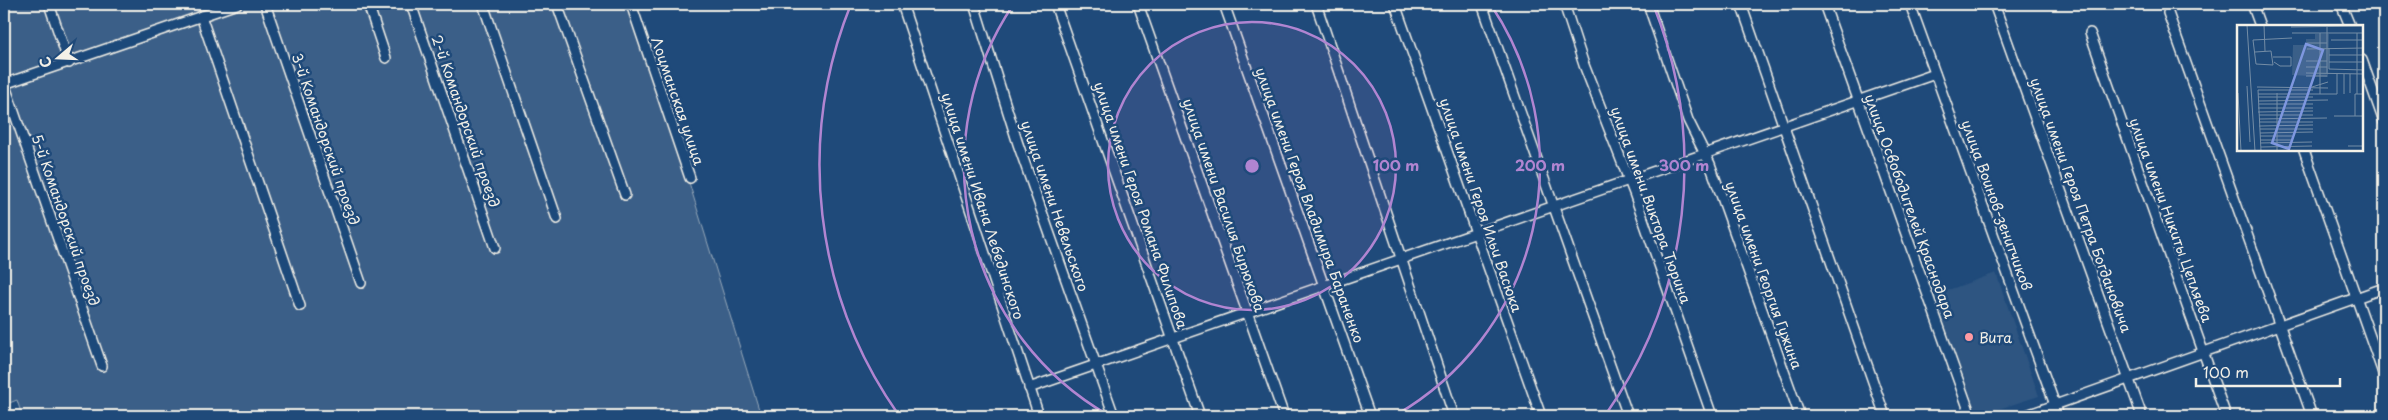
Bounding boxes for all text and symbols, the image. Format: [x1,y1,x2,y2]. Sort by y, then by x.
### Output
inset map [2237,25,2363,151]
north arrow [32,32,82,82]
street label: 2-й Командорский проезд [427,32,505,210]
street label: Лоцманская улица [646,34,710,168]
street label: 3-й Командорский проезд [287,50,365,228]
text: С [34,54,57,71]
street label: улица имени Героя Владимира Бараненко [1250,64,1370,346]
street label: улица имени Героя Петра Богдановича [2025,75,2137,336]
street label: улица имени Героя Романа Филипова [1089,79,1193,332]
street label: улица имени Ивана Лебединского [936,90,1030,322]
street label: улица Освободителей Краснодара [1859,91,1961,321]
street label: улица имени Василия Бирюкова [1178,95,1271,315]
street label: улица имени Героя Ильи Васюка [1434,95,1528,315]
street label: улица имени Виктора Тюрина [1605,103,1697,307]
street label: улица имени Никиты Цепляева [2124,115,2218,325]
street label: улица Воинов-зенитчиков [1956,117,2038,293]
street label: улица имени Невельского [1016,118,1094,294]
street label: 5-й Командорский проезд [27,131,105,309]
text: 100 m [1373,153,1419,176]
text: 200 m [1515,153,1565,176]
text: 300 m [1659,153,1709,176]
centre of rings [1243,157,1261,175]
street label: улица имени Георгия Гужина [1720,178,1808,372]
place label: Вита [1979,327,2012,348]
marker: Вита [1963,331,1975,343]
scale bar [2196,355,2339,387]
text: 100 m [2203,360,2249,383]

